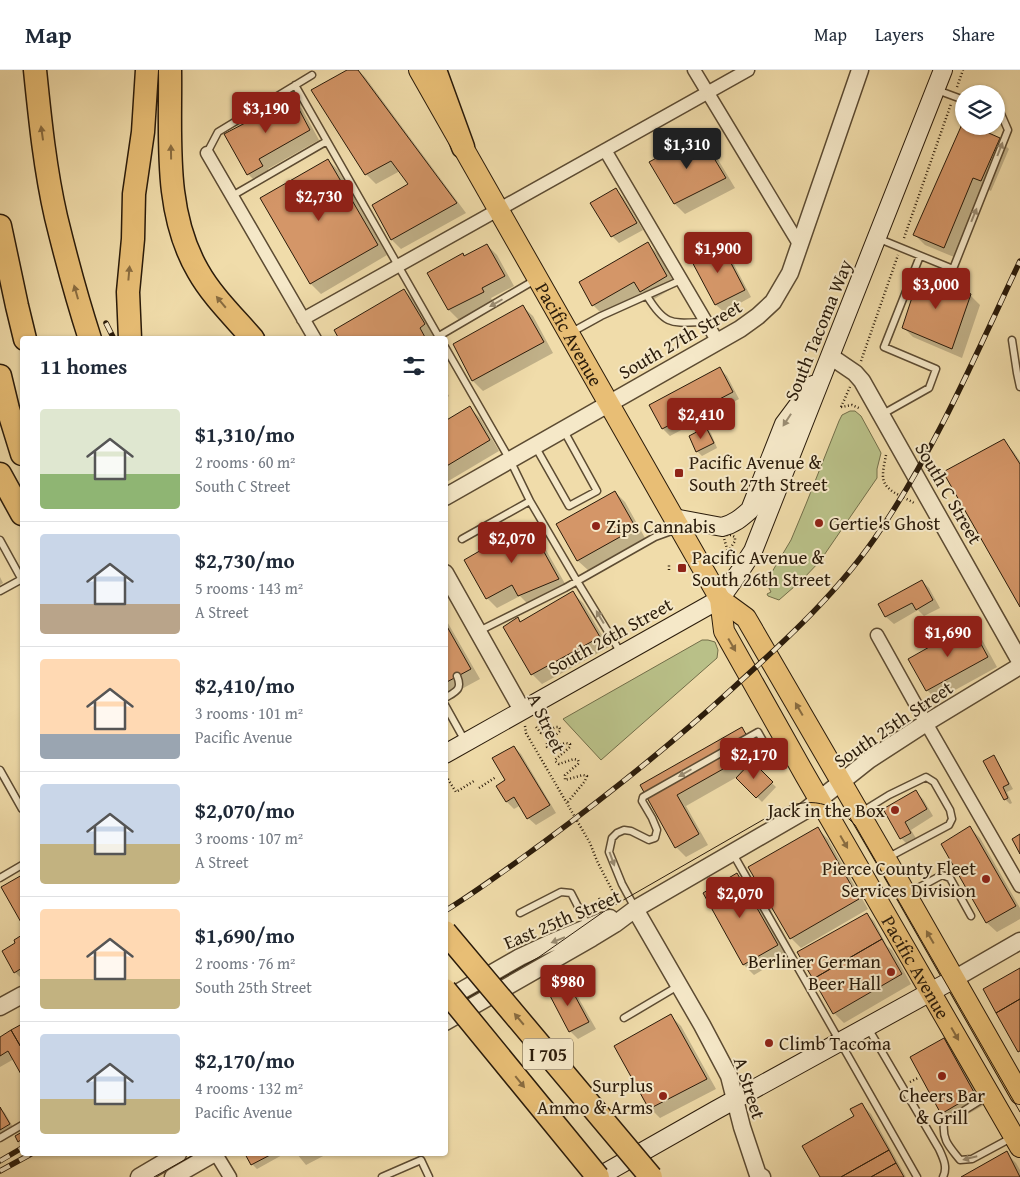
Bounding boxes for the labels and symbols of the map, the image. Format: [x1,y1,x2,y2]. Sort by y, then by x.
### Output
pin: $3,190 [225,92,307,134]
one-way arrow [38,125,46,141]
pin: $1,310 [646,128,728,170]
one-way arrow [997,142,1004,157]
one-way arrow [167,144,175,160]
pin: $2,730 [278,180,360,222]
one-way arrow [970,207,978,222]
pin: $1,900 [677,232,759,274]
street label: South Tacoma Way [777,255,859,405]
one-way arrow [126,264,134,280]
pin: $3,000 [895,268,977,310]
street label: Pacific Avenue [529,277,610,391]
one-way arrow [72,284,80,300]
street label: South 27th Street [613,292,747,386]
one-way arrow [215,296,226,309]
one-way arrow [489,298,502,307]
pin: $2,410 [660,398,742,440]
one-way arrow [782,413,792,427]
street label: South C Street [909,437,990,549]
place label: Pacific Avenue & South 27th Street [689,448,828,498]
marker: Pacific Avenue & South 27th Street [673,467,685,479]
place label: Gertie's Ghost [829,509,941,537]
place label: Zips Cannabis [606,512,716,540]
marker: Gertie's Ghost [813,517,825,529]
marker: Zips Cannabis [590,520,602,532]
pin: $2,070 [471,522,553,564]
place label: Pacific Avenue & South 26th Street [692,543,831,593]
marker: Pacific Avenue & South 26th Street [676,562,688,574]
street label: South 26th Street [543,590,678,682]
one-way arrow [595,611,604,624]
pin: $1,690 [907,616,989,658]
one-way arrow [728,638,737,652]
street label: South 25th Street [828,673,959,774]
street label: A Street [521,688,573,758]
one-way arrow [794,703,803,716]
pin: $2,170 [713,738,795,780]
one-way arrow [678,769,692,778]
place label: Jack in the Box [766,796,885,824]
marker: Jack in the Box [889,804,901,816]
one-way arrow [840,835,849,848]
one-way arrow [608,852,616,867]
place label: Pierce County Fleet Services Division [822,854,976,904]
marker: Pierce County Fleet Services Division [980,873,992,885]
pin: $2,070 [699,876,781,919]
street label: East 25th Street [499,882,625,956]
street label: Pacific Avenue [875,910,957,1024]
one-way arrow [926,930,935,943]
one-way arrow [550,936,565,944]
place label: Berliner German Beer Hall [748,947,881,997]
pin: $980 [538,964,598,1007]
marker: Berliner German Beer Hall [885,966,897,978]
one-way arrow [513,1013,524,1026]
one-way arrow [951,1028,960,1041]
place label: Climb Tacoma [779,1029,891,1057]
marker: Climb Tacoma [763,1037,775,1049]
road number: I 705 [523,1039,573,1070]
street label: A Street [727,1053,773,1123]
marker: Cheers Bar & Grill [936,1070,948,1082]
place label: Surplus Ammo & Arms [537,1071,653,1121]
one-way arrow [515,1075,526,1088]
place label: Cheers Bar & Grill [899,1081,985,1131]
marker: Surplus Ammo & Arms [657,1090,669,1102]
one-way arrow [963,1154,978,1162]

